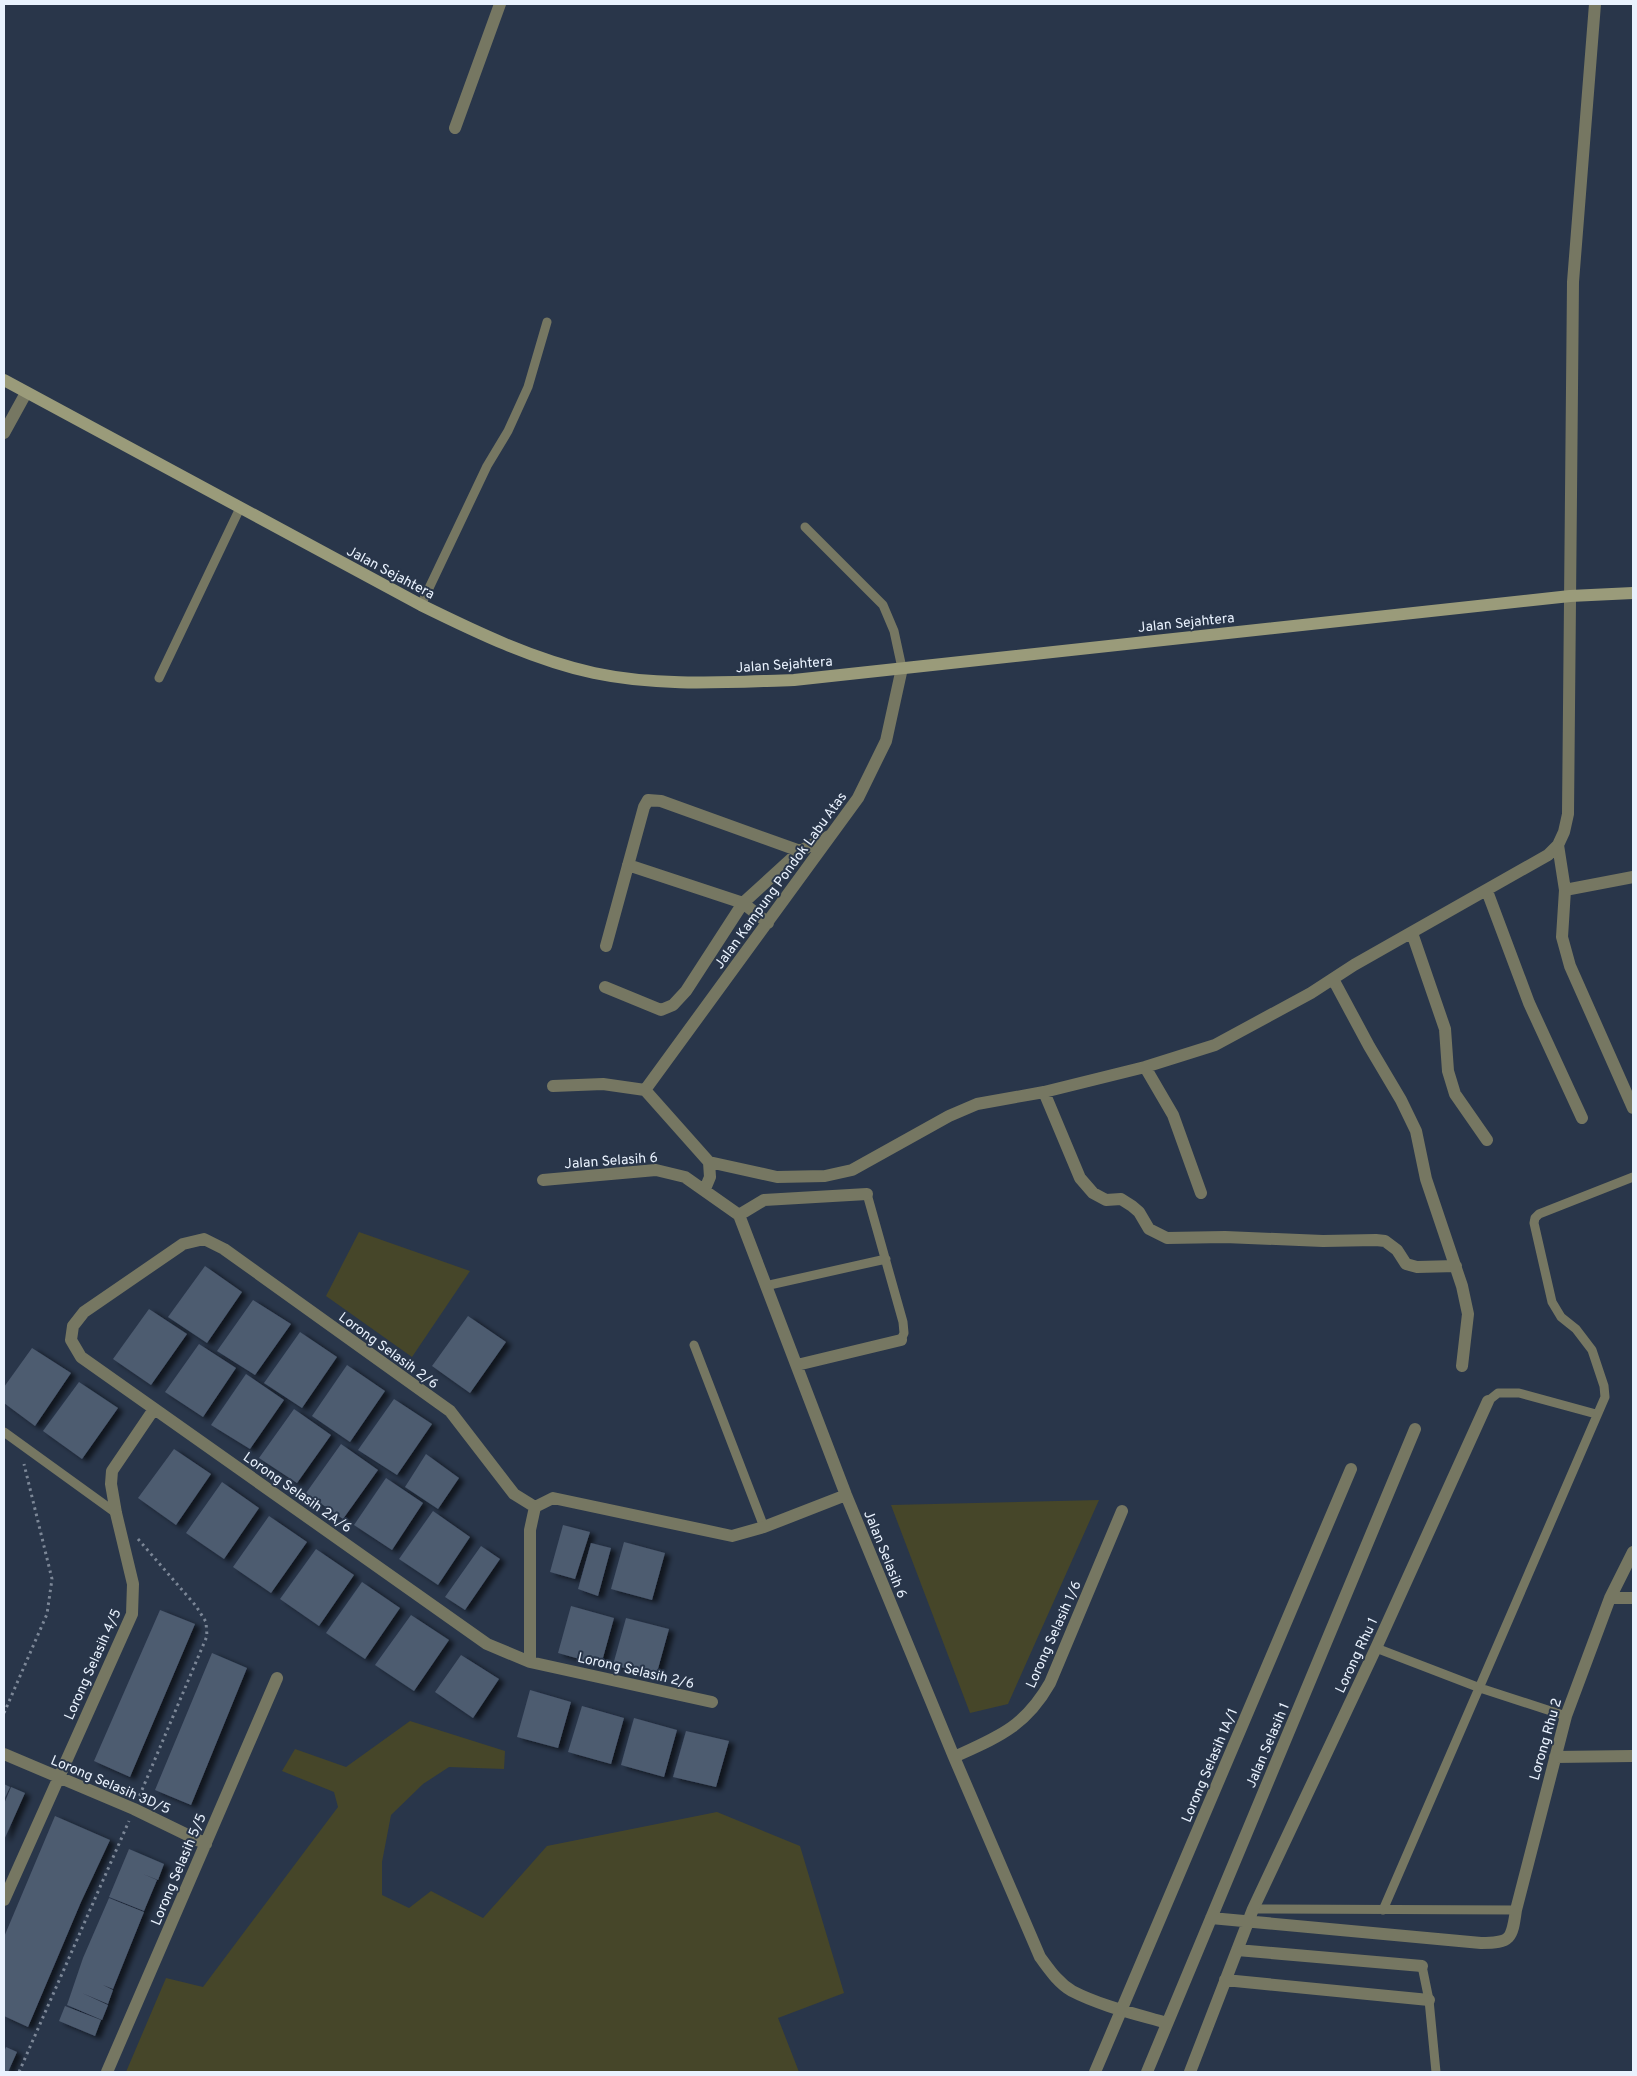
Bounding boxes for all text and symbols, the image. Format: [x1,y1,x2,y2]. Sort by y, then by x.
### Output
street label: Jalan Sejahtera [343,543,437,604]
street label: Jalan Sejahtera [1137,610,1235,637]
street label: Jalan Sejahtera [735,654,833,677]
street label: Jalan Kampung Pondok Labu Atas [711,789,851,973]
street label: Jalan Selasih 6 [564,1150,658,1173]
street label: Lorong Selasih 2/6 [335,1309,441,1393]
street label: Lorong Selasih 2A/6 [239,1449,355,1537]
street label: Jalan Selasih 6 [859,1508,910,1601]
street label: Lorong Selasih 1/6 [1023,1578,1086,1691]
street label: Lorong Selasih 4/5 [61,1606,126,1723]
street label: Lorong Rhu 1 [1332,1615,1382,1696]
street label: Lorong Selasih 2/6 [576,1650,696,1693]
street label: Lorong Rhu 2 [1527,1696,1566,1782]
street label: Jalan Selasih 1 [1243,1701,1294,1791]
street label: Lorong Selasih 1A/1 [1179,1706,1242,1825]
street label: Lorong Selasih 3D/5 [48,1752,173,1818]
street label: Lorong Selasih 5/5 [148,1811,211,1928]

